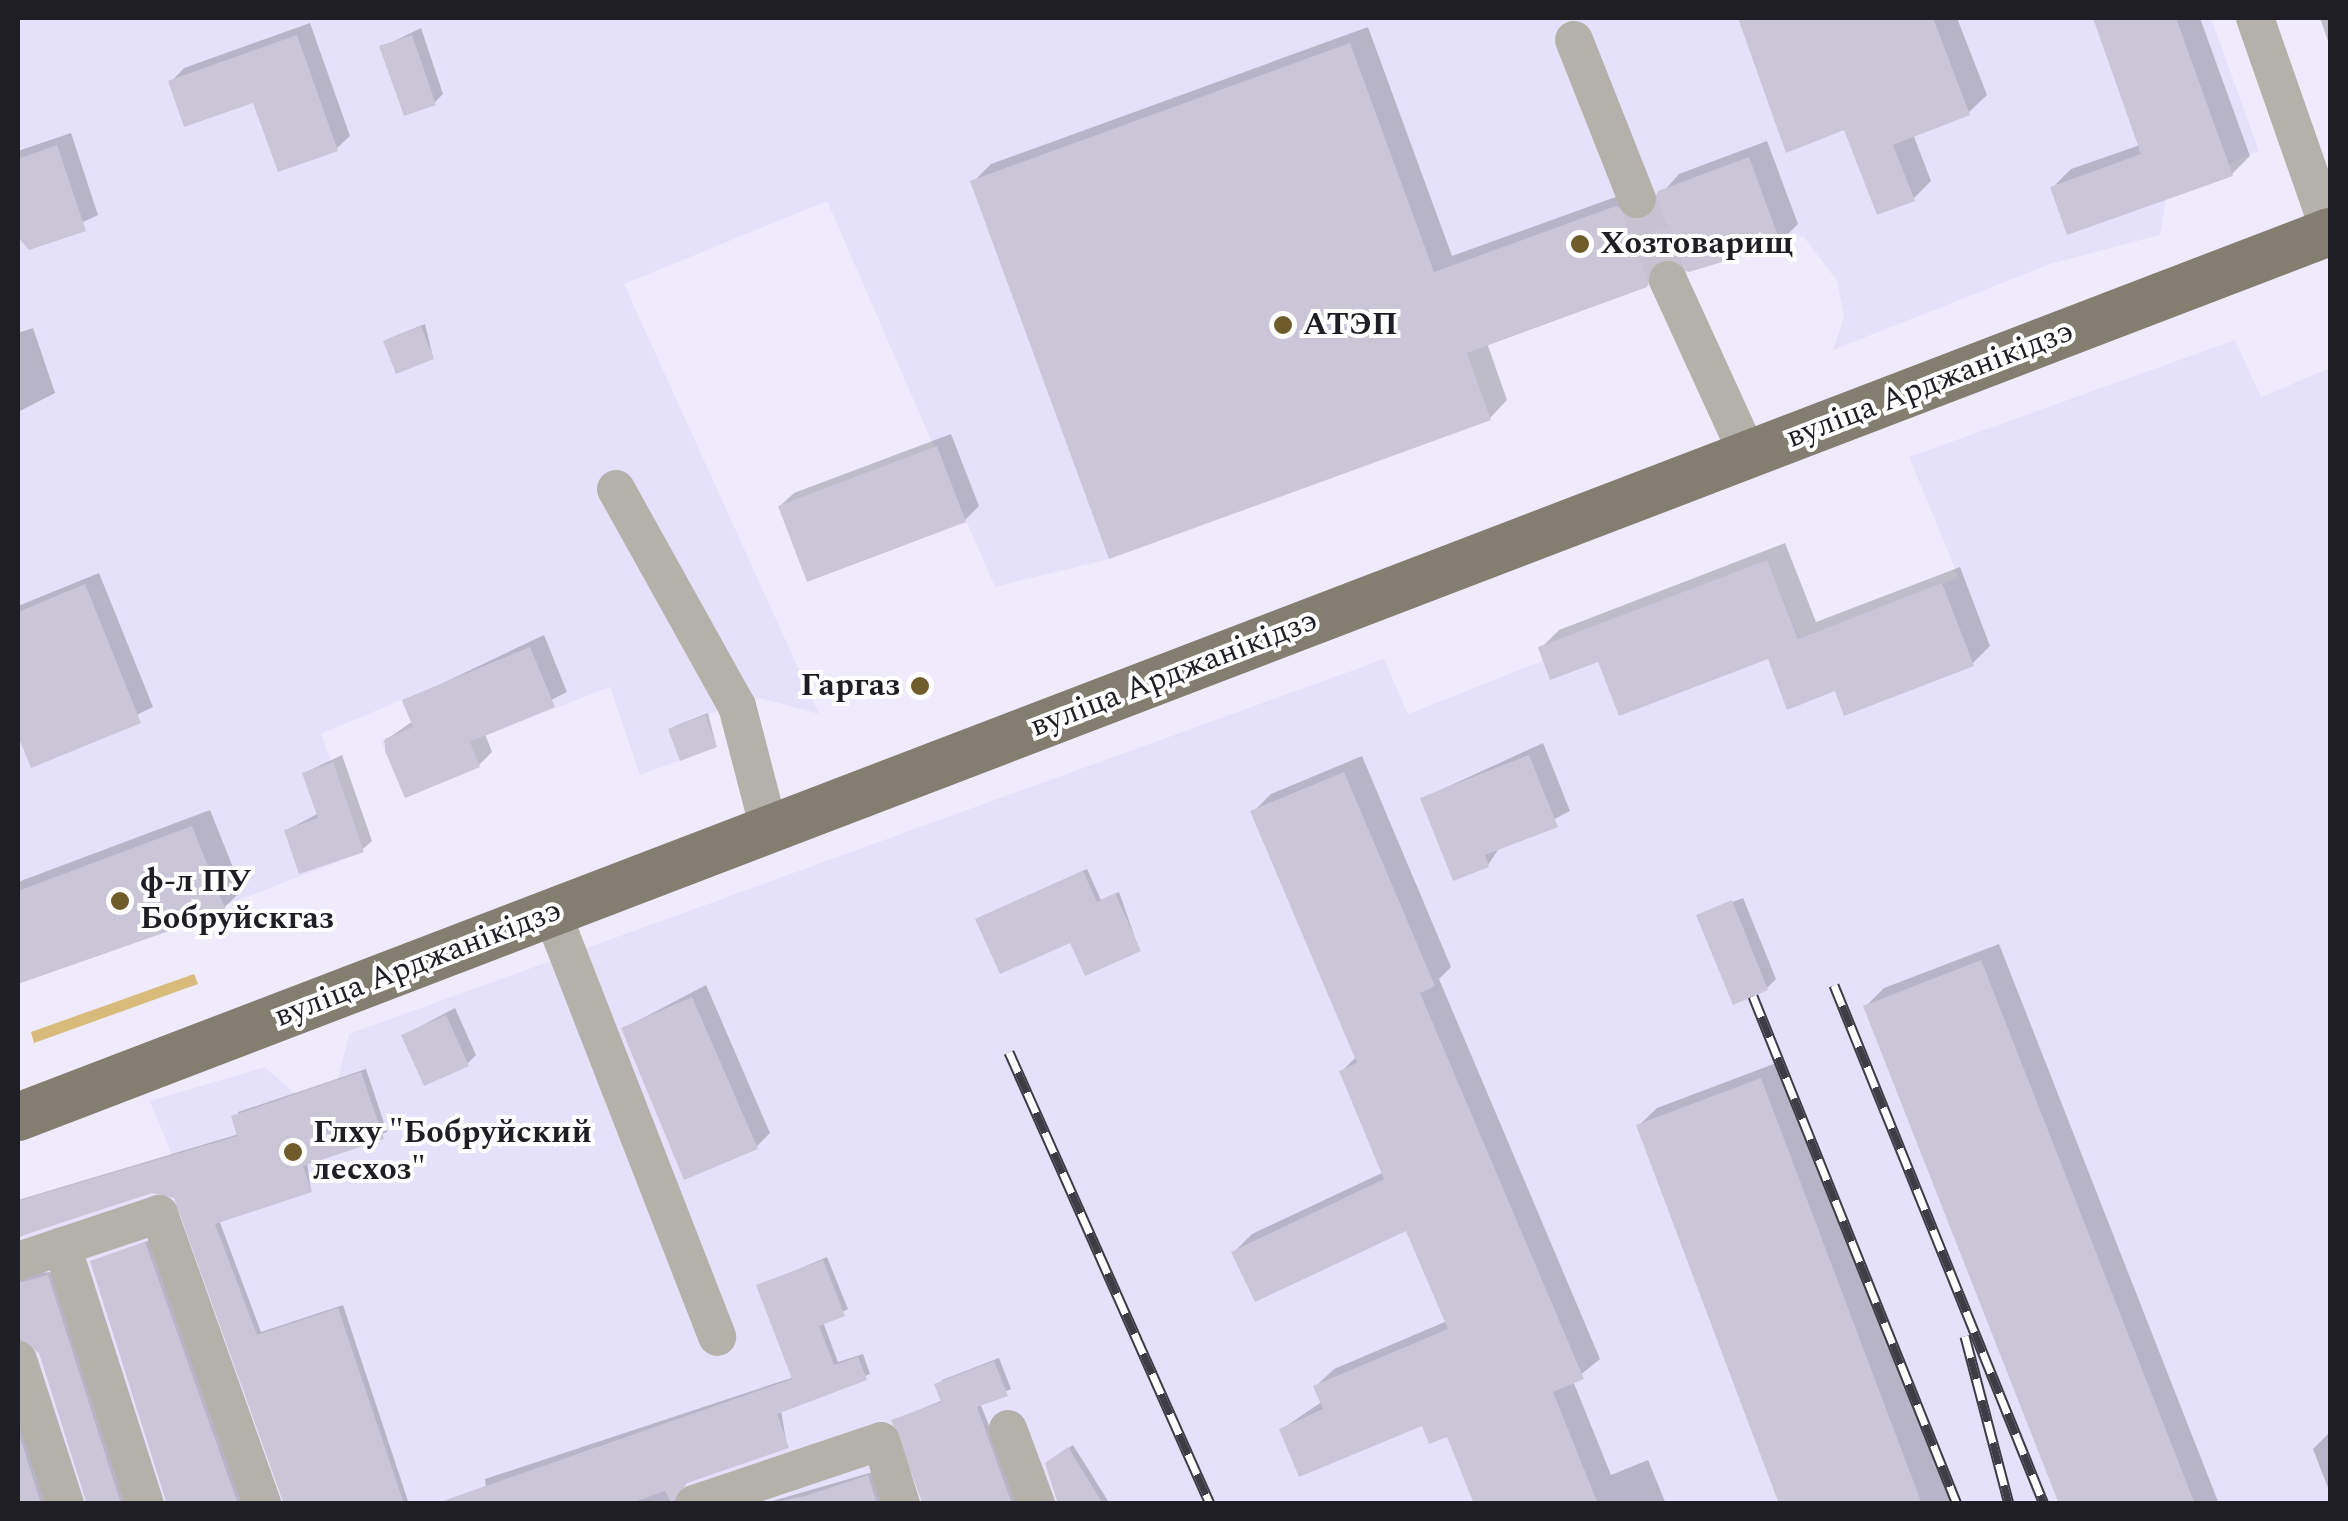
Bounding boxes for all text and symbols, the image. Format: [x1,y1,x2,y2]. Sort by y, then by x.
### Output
place label: Хозтоварищ [1600,225,1793,263]
marker: Хозтоварищ [1569,233,1591,255]
place label: АТЭП [1303,306,1398,344]
street label: вуліца Арджанікідзэ [1781,313,2079,457]
marker: АТЭП [1272,314,1294,336]
street label: вуліца Арджанікідзэ [1025,602,1323,746]
place label: Гаргаз [801,667,900,705]
marker: Гаргаз [909,675,931,697]
place label: ф-л ПУ Бобруйскгаз [140,864,334,939]
marker: ф-л ПУ Бобруйскгаз [109,890,131,912]
street label: вуліца Арджанікідзэ [269,892,567,1036]
place label: Глху "Бобруйский лесхоз" [313,1115,592,1190]
marker: Глху "Бобруйский лесхоз" [282,1141,304,1163]

